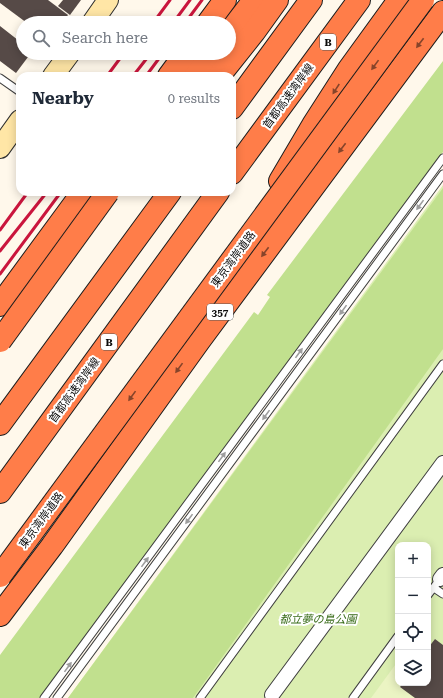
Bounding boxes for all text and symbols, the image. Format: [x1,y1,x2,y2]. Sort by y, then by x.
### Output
search box [16,16,236,60]
icon: search [30,27,52,49]
text: Search here [62,29,148,47]
road number: B [320,34,336,50]
one-way arrow [416,38,424,49]
one-way arrow [371,60,379,71]
street label: 首都高速湾岸線 [261,61,316,131]
one-way arrow [332,84,340,94]
text: Nearby [32,88,94,108]
text: 0 results [168,91,220,106]
one-way arrow [338,142,346,153]
one-way arrow [416,200,424,211]
street label: 東京湾岸道路 [209,229,258,290]
one-way arrow [261,247,269,257]
road number: 357 [207,304,233,320]
one-way arrow [339,305,347,315]
road number: B [101,334,117,350]
one-way arrow [295,347,303,358]
street label: 首都高速湾岸線 [47,355,102,425]
one-way arrow [176,363,184,373]
one-way arrow [128,390,136,401]
one-way arrow [262,409,270,420]
one-way arrow [218,452,226,463]
street label: 東京湾岸道路 [17,490,66,551]
one-way arrow [185,514,193,525]
map controls [395,542,431,686]
button: + [395,542,431,578]
one-way arrow [141,557,149,567]
button: − [395,578,431,614]
park label: 都立夢の島公園 [280,613,358,626]
button: locate [395,614,431,650]
button: layers [395,650,431,686]
one-way arrow [63,661,72,672]

